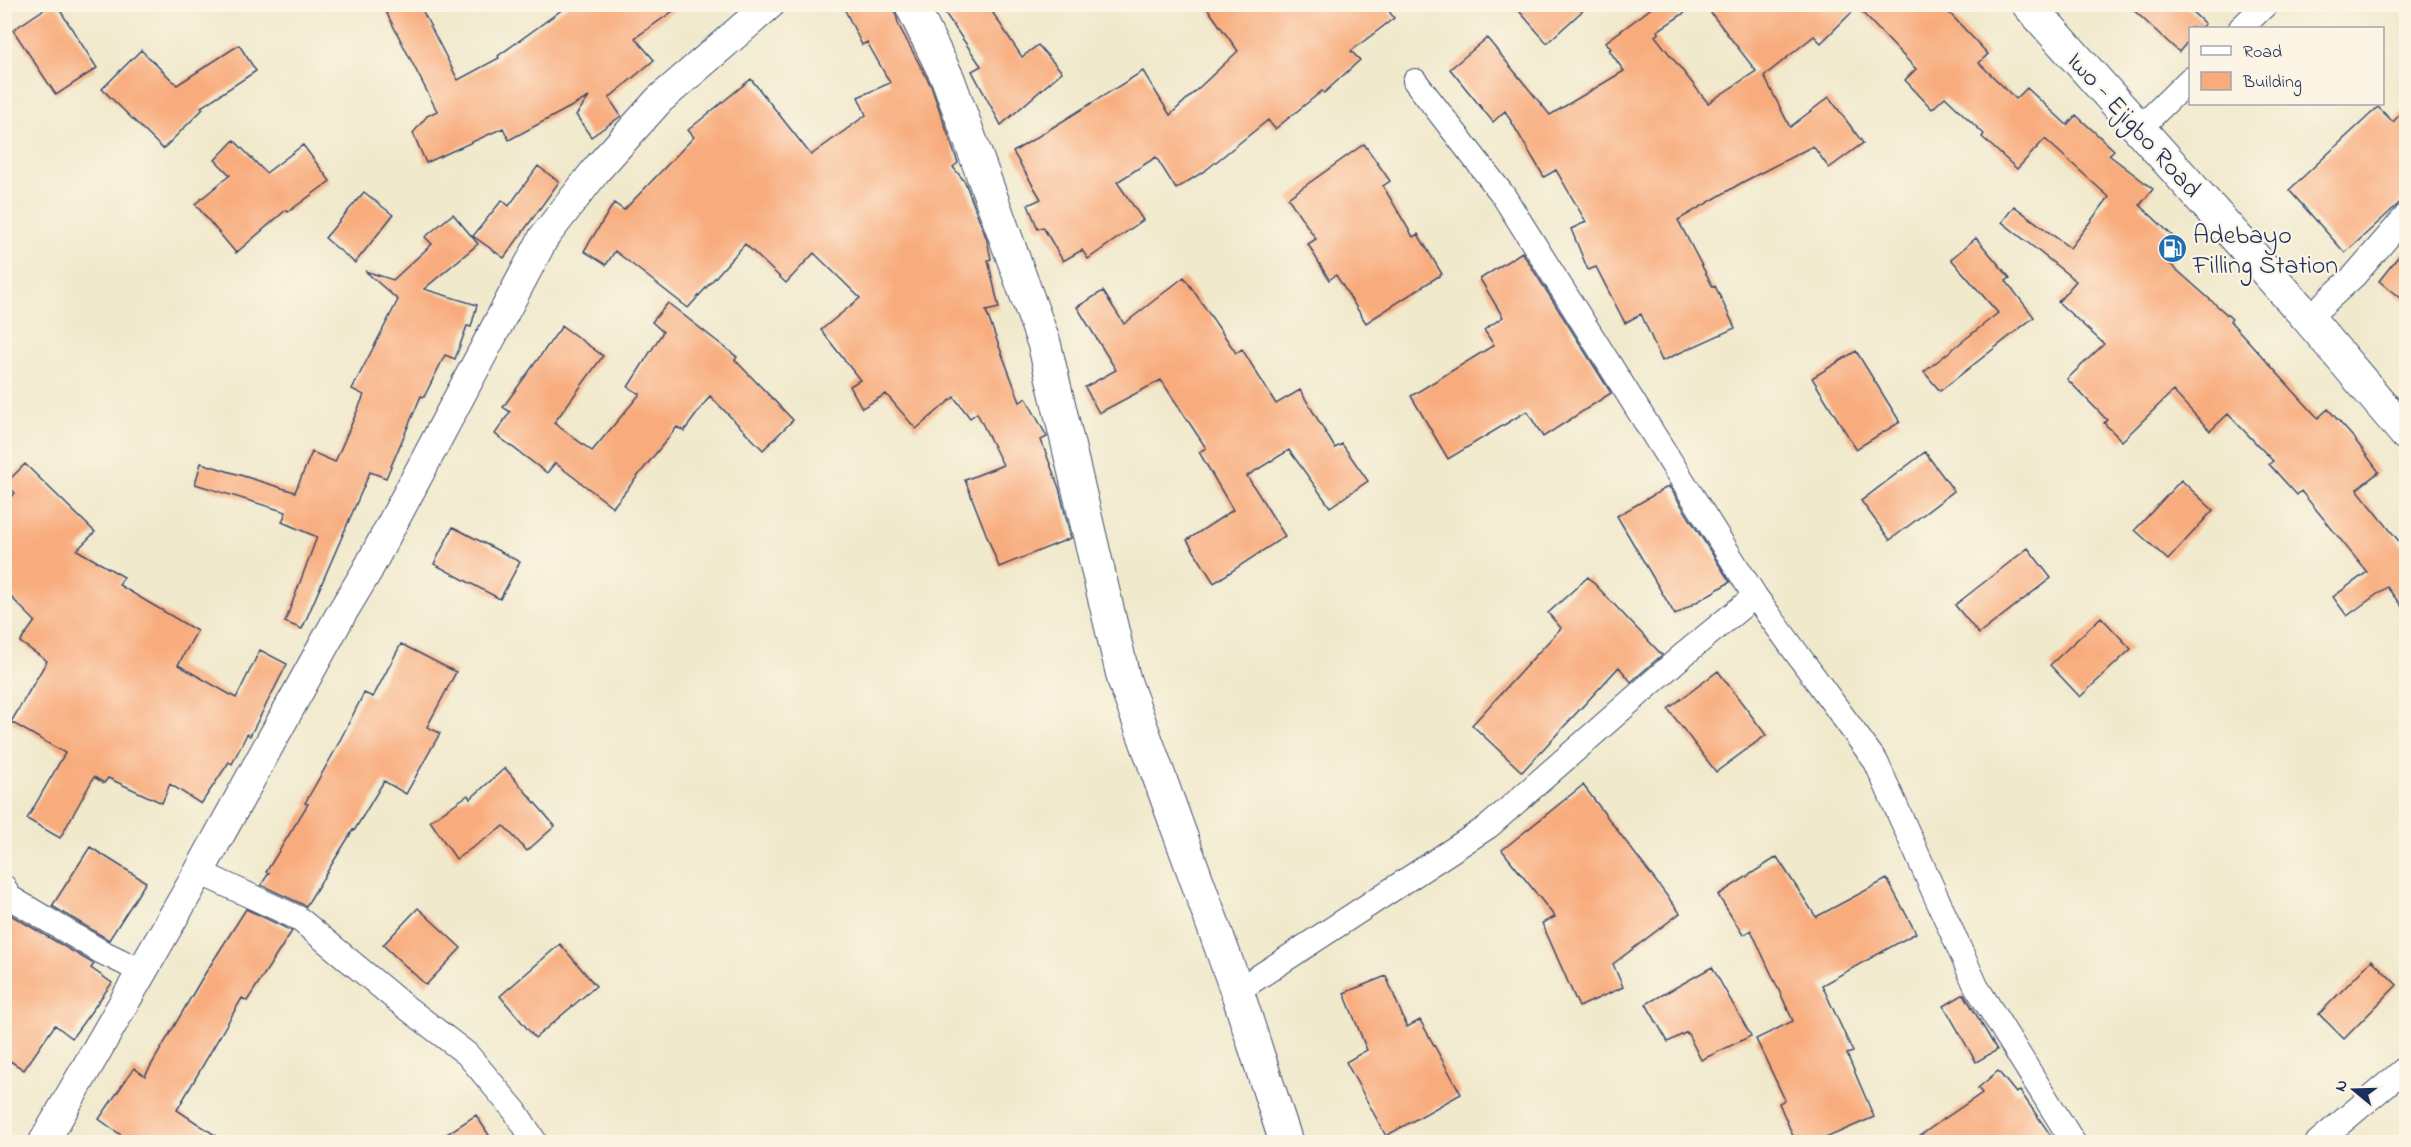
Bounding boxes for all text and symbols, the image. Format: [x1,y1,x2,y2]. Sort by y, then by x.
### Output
legend [2189,27,2384,105]
text: Road [2243,40,2282,66]
street label: Iwo - Ejigbo Road [2056,44,2209,208]
text: Building [2242,70,2302,97]
place label: Adebayo Filling Station [2192,218,2338,286]
fuel station icon: Adebayo Filling Station [2156,233,2188,265]
north arrow [2324,1060,2384,1120]
text: N [2329,1077,2355,1095]

